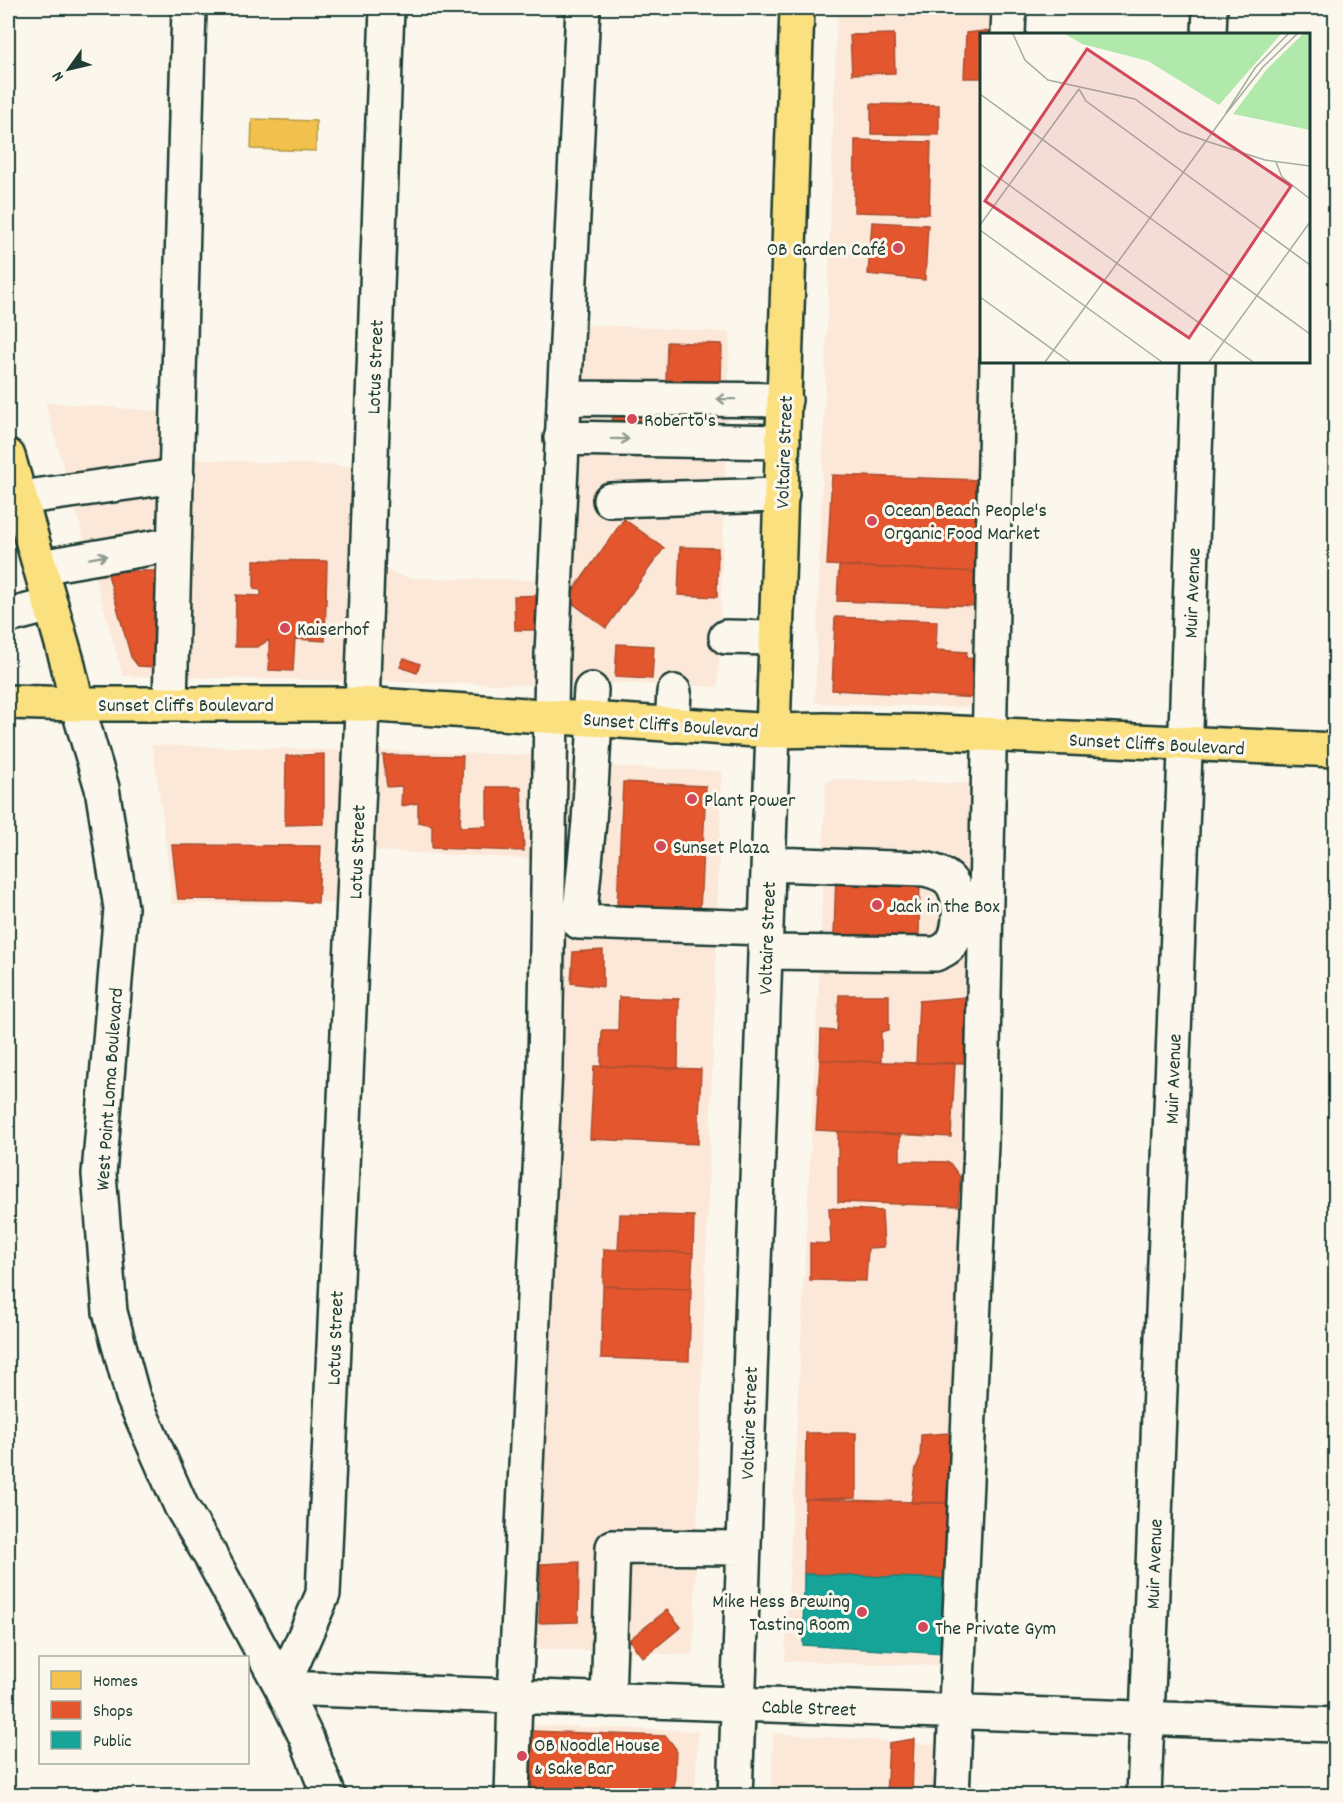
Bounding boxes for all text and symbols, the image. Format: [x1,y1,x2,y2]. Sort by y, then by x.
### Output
inset map [980,33,1310,363]
north arrow [39,39,99,99]
text: N [47,66,70,86]
place label: OB Garden Café [767,237,886,265]
marker: OB Garden Café [891,241,905,255]
street label: Lotus Street [361,319,393,415]
one-way arrow [717,393,737,405]
street label: Voltaire Street [770,395,802,509]
place label: Roberto's [644,408,716,436]
marker: Roberto's [625,412,639,426]
one-way arrow [609,433,629,445]
place label: Ocean Beach People's Organic Food Market [884,498,1047,549]
marker: Ocean Beach People's Organic Food Market [865,514,879,528]
street label: Muir Avenue [1178,547,1210,639]
one-way arrow [88,551,107,562]
place label: Kaiserhof [297,617,370,645]
marker: Kaiserhof [278,621,292,635]
street label: Sunset Cliffs Boulevard [98,693,274,721]
street label: Sunset Cliffs Boulevard [582,707,759,747]
street label: Sunset Cliffs Boulevard [1068,727,1245,765]
place label: Plant Power [704,788,796,816]
marker: Plant Power [685,792,699,806]
street label: Lotus Street [343,804,375,900]
place label: Sunset Plaza [673,835,770,863]
marker: Sunset Plaza [654,839,668,853]
street label: Voltaire Street [753,881,785,995]
place label: Jack in the Box [889,894,1000,922]
marker: Jack in the Box [870,898,884,912]
street label: West Point Loma Boulevard [90,987,132,1192]
street label: Muir Avenue [1159,1033,1191,1125]
street label: Lotus Street [321,1290,353,1386]
street label: Voltaire Street [735,1366,767,1480]
street label: Muir Avenue [1140,1518,1172,1610]
place label: Mike Hess Brewing Tasting Room [712,1589,850,1640]
marker: Mike Hess Brewing Tasting Room [855,1605,869,1619]
place label: The Private Gym [935,1616,1056,1644]
marker: The Private Gym [916,1620,930,1634]
legend [39,1656,249,1764]
text: Homes [93,1670,138,1695]
street label: Cable Street [761,1694,857,1726]
text: Shops [93,1700,133,1725]
text: Public [93,1730,132,1755]
place label: OB Noodle House & Sake Bar [534,1733,660,1784]
marker: OB Noodle House & Sake Bar [515,1749,529,1763]

